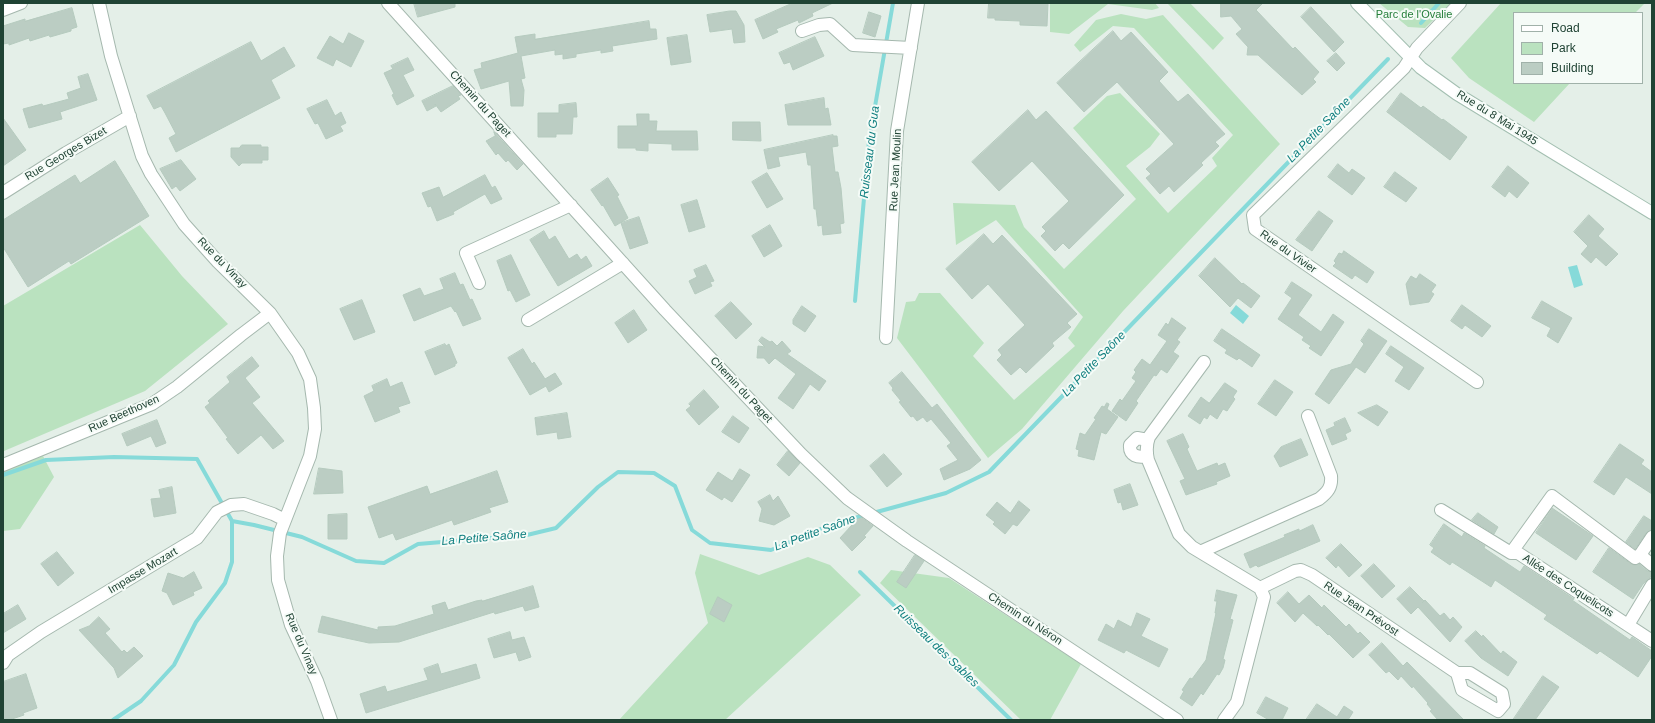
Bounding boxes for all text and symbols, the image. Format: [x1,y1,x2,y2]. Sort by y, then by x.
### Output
park label: Parc de l'Ovalie [1376,8,1452,22]
legend [1513,12,1643,84]
text: Road [1551,21,1580,35]
text: Park [1551,41,1576,55]
text: Building [1551,61,1594,75]
street label: Chemin du Paget [447,68,513,140]
street label: Rue du 8 Mai 1945 [1454,88,1540,148]
water label: La Petite Saône [1284,94,1354,166]
water label: Ruisseau du Gua [857,105,883,199]
street label: Rue Georges Bizet [23,124,109,184]
street label: Rue Jean Moulin [887,128,905,212]
street label: Rue du Vivier [1257,228,1319,276]
street label: Rue du Vinay [194,235,250,291]
water label: La Petite Saône [1059,328,1129,400]
street label: Chemin du Paget [707,354,775,426]
street label: Rue Beethoven [87,393,161,435]
water label: La Petite Saône [772,512,858,554]
water label: La Petite Saône [441,527,527,549]
street label: Impasse Mozart [106,545,180,597]
street label: Allée des Coquelicots [1520,552,1616,620]
street label: Rue Jean Prévost [1321,579,1401,639]
street label: Chemin du Néron [985,590,1065,648]
water label: Ruisseau des Sables [890,602,982,690]
street label: Rue du Vinay [282,611,320,677]

